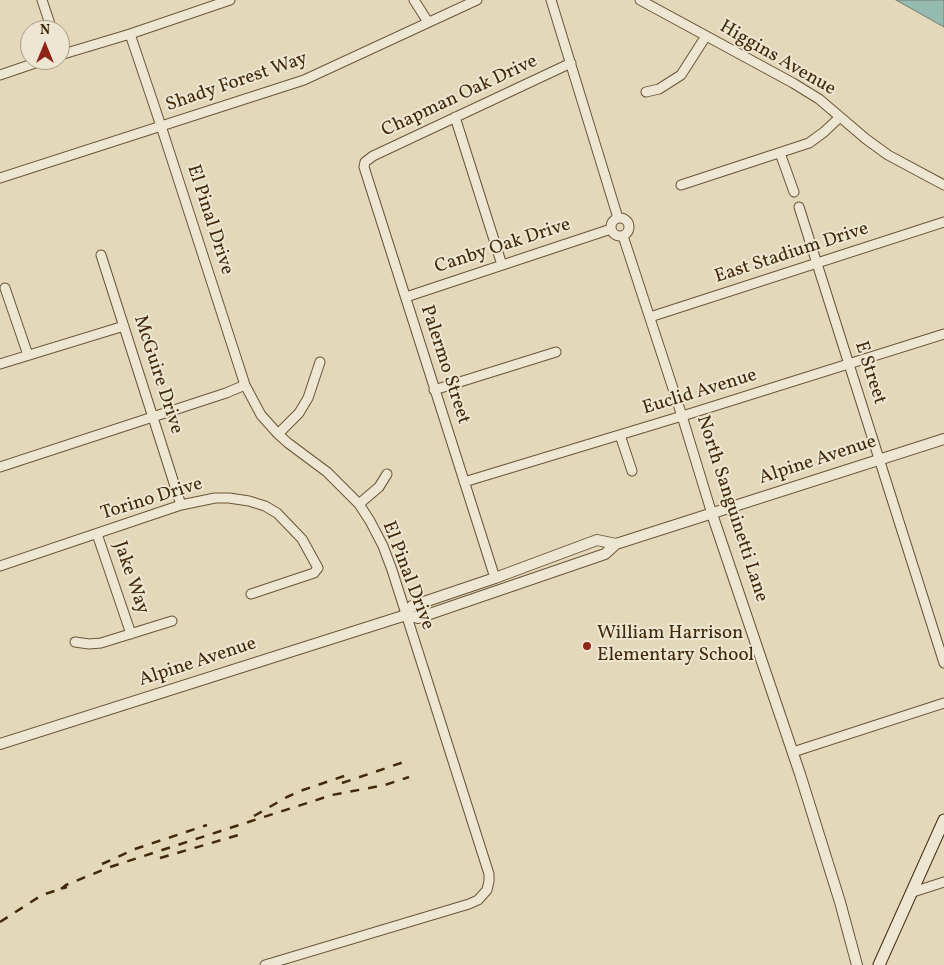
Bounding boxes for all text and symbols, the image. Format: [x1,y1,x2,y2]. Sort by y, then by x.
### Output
street label: Higgins Avenue [715,16,839,102]
north arrow [20,20,70,70]
text: N [40,21,50,40]
street label: Shady Forest Way [163,48,311,118]
street label: Chapman Oak Drive [378,51,542,143]
street label: El Pinal Drive [180,162,238,278]
street label: Canby Oak Drive [432,214,574,280]
street label: East Stadium Drive [712,218,872,290]
street label: Palermo Street [414,303,474,427]
street label: McGuire Drive [127,313,187,437]
street label: E Street [848,339,890,407]
street label: Euclid Avenue [640,365,760,421]
street label: North Sanguinetti Lane [690,413,772,605]
street label: Alpine Avenue [756,431,880,491]
street label: Torino Drive [98,474,206,526]
street label: El Pinal Drive [376,519,438,633]
street label: Jake Way [107,539,153,617]
place label: William Harrison Elementary School [597,624,754,668]
street label: Alpine Avenue [136,633,260,693]
marker: William Harrison Elementary School [581,640,593,652]

